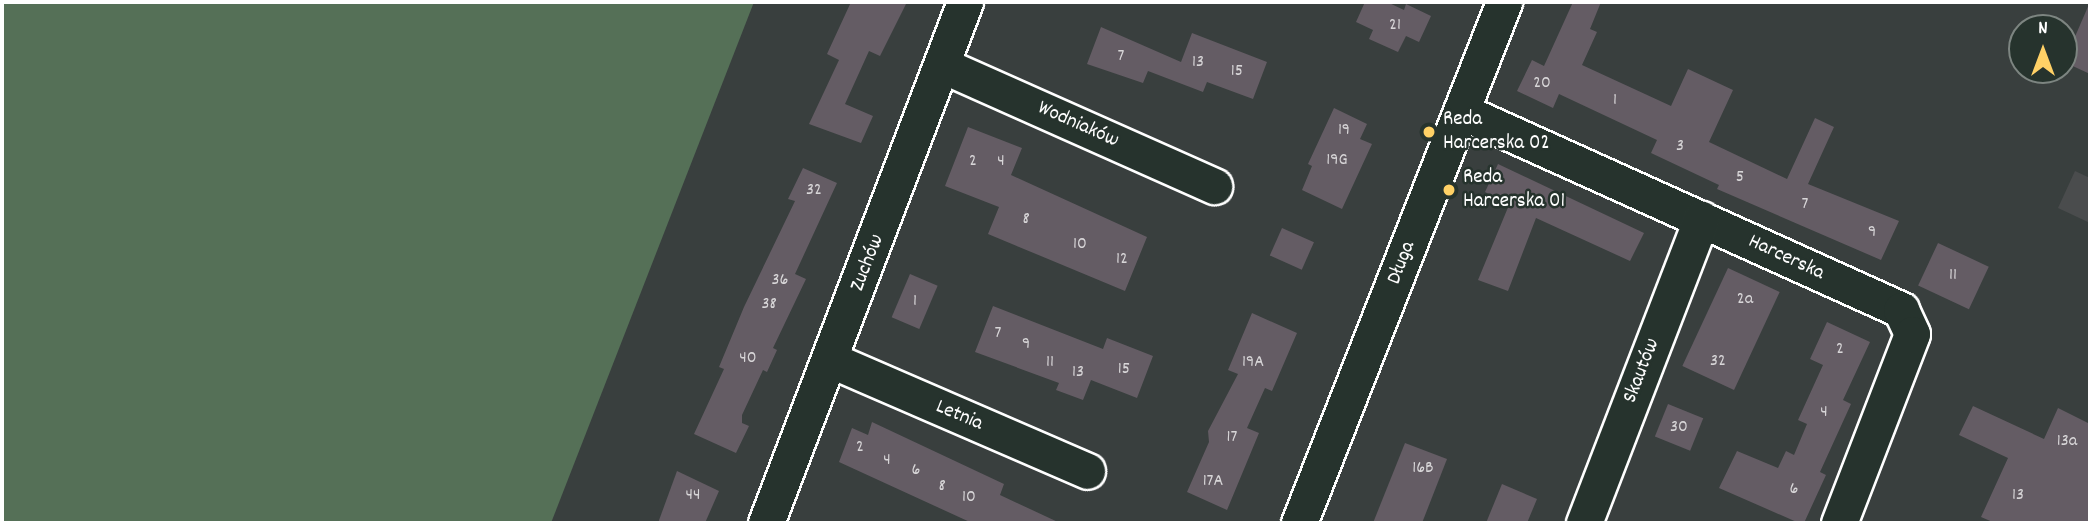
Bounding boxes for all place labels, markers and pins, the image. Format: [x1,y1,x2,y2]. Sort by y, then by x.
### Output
place label: Reda Harcerska 02 [1443,107,1550,157]
marker: Reda Harcerska 02 [1421,124,1437,140]
place label: Reda Harcerska 01 [1463,165,1565,215]
marker: Reda Harcerska 01 [1441,182,1457,198]

